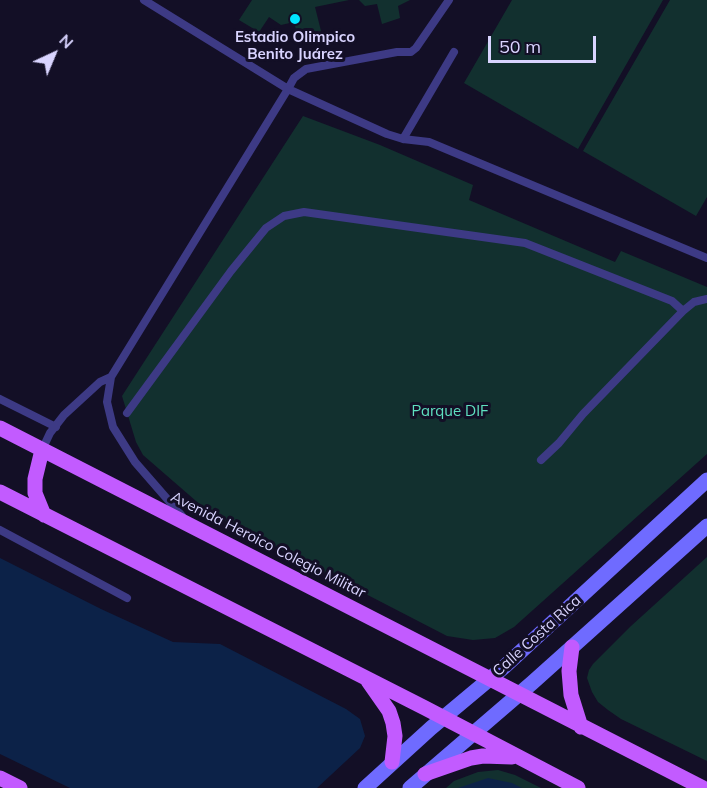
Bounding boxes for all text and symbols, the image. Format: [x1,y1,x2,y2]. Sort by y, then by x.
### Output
marker: Estadio Olimpico Benito Juárez [288,12,302,26]
north arrow [24,24,84,84]
scale bar [491,24,599,62]
place label: Estadio Olimpico Benito Juárez [235,28,355,63]
text: N [55,30,78,52]
text: 50 m [499,35,541,58]
park label: Parque DIF [411,402,489,420]
street label: Avenida Heroico Colegio Militar [168,488,368,602]
street label: Calle Costa Rica [489,592,585,680]

